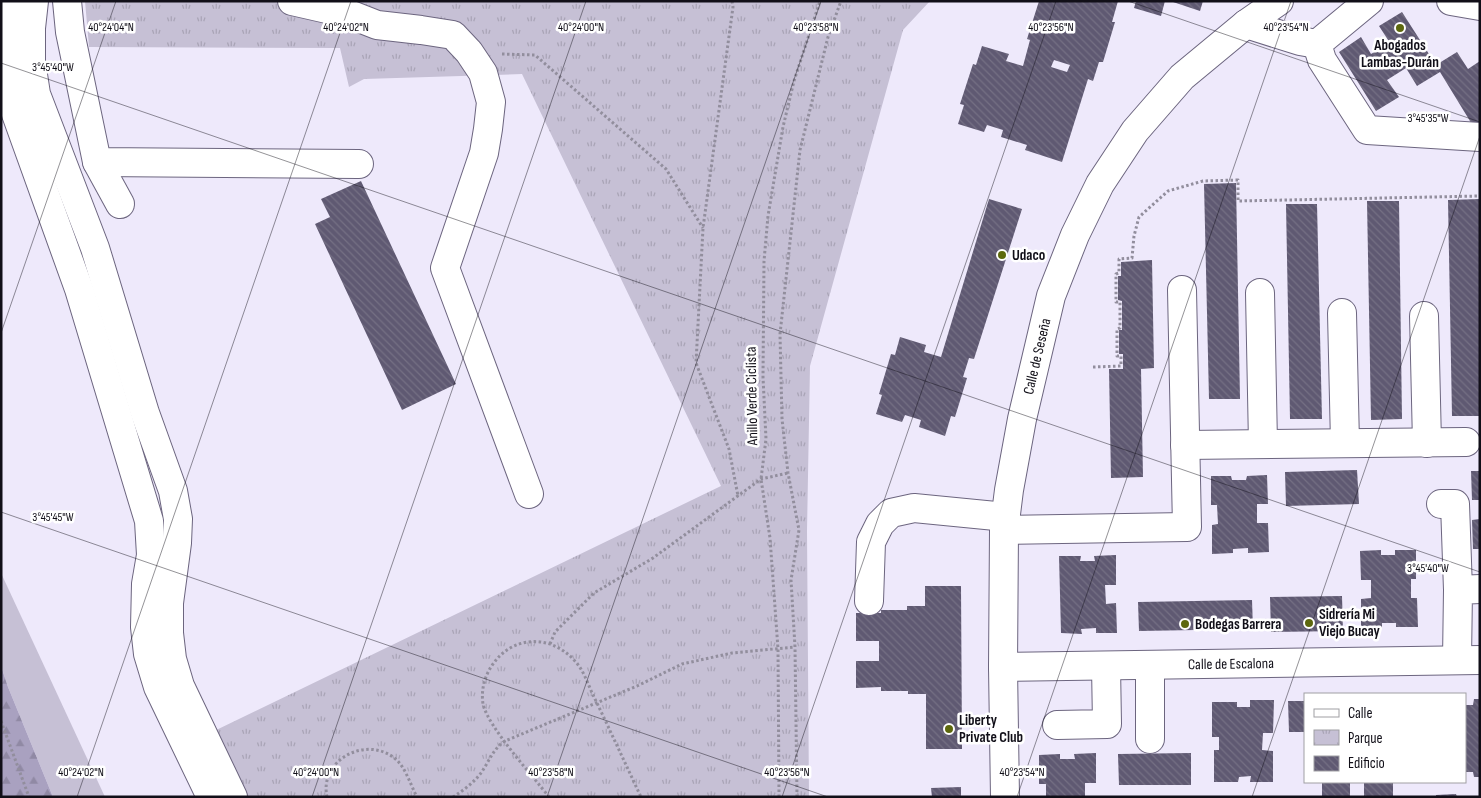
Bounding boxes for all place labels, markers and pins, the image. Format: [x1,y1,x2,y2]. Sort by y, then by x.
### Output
marker: Abogados Lambas-Durán [1394,22,1406,34]
place label: Abogados Lambas-Durán [1361,36,1439,72]
place label: Udaco [1012,246,1045,265]
marker: Udaco [996,249,1008,261]
place label: Sidrería Mi Viejo Bucay [1319,605,1381,641]
place label: Bodegas Barrera [1195,615,1281,634]
marker: Sidrería Mi Viejo Bucay [1303,617,1315,629]
marker: Bodegas Barrera [1179,618,1191,630]
place label: Liberty Private Club [959,711,1023,747]
marker: Liberty Private Club [943,723,955,735]

